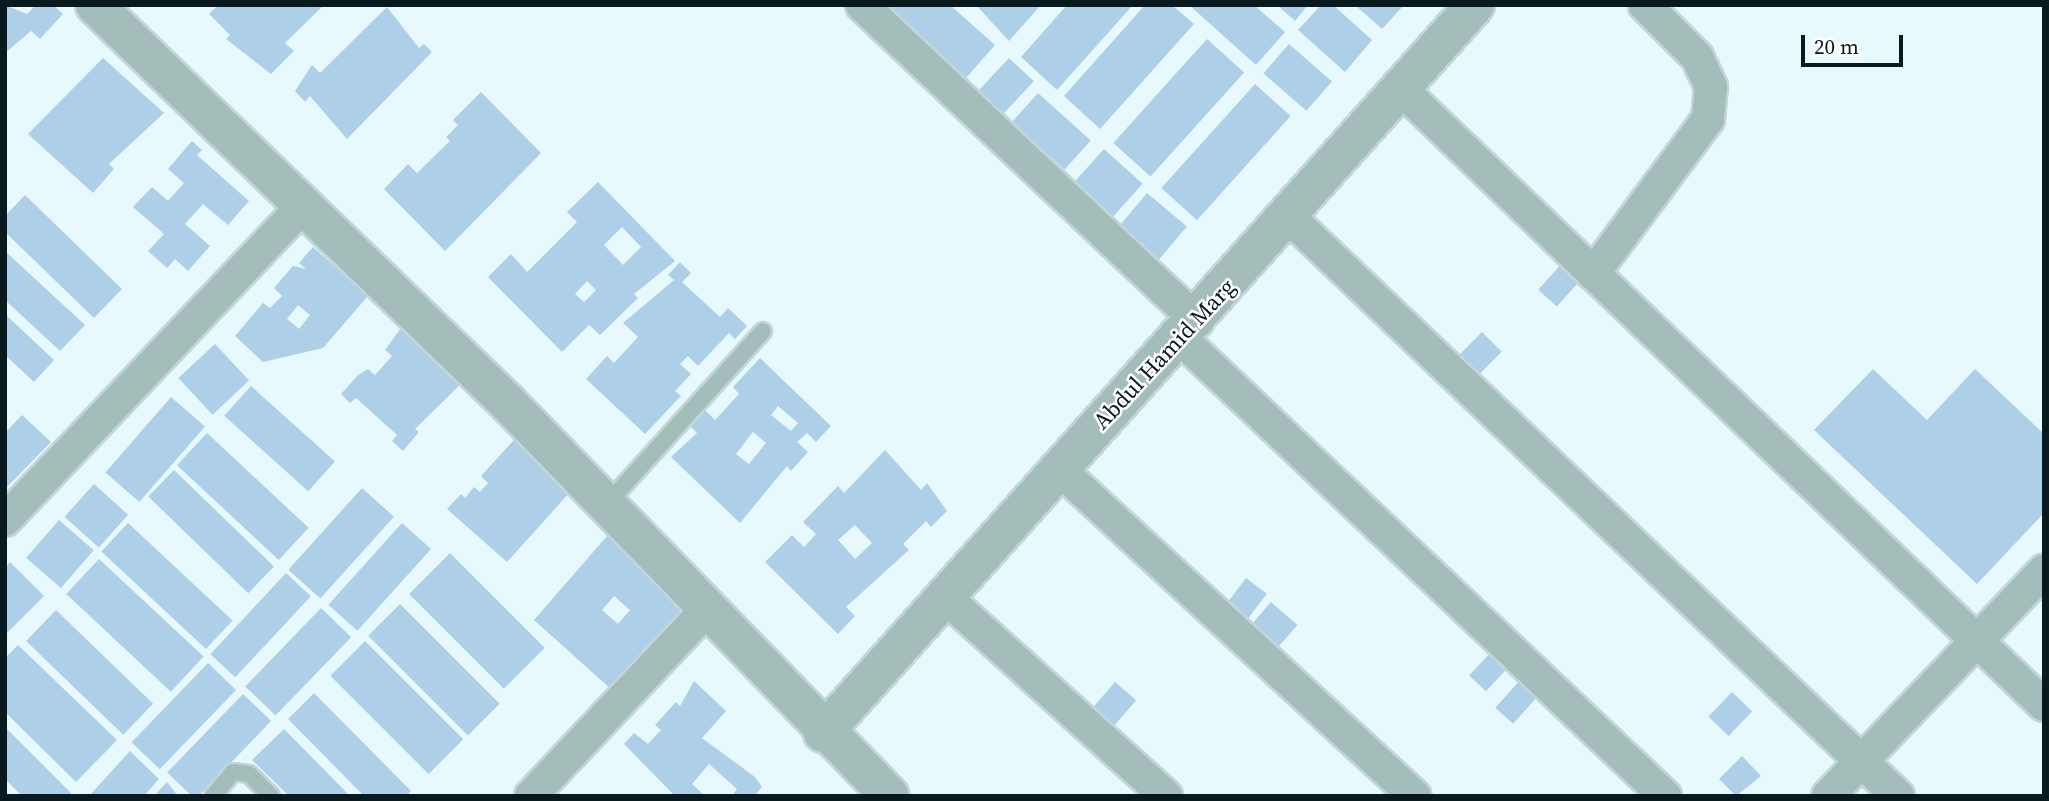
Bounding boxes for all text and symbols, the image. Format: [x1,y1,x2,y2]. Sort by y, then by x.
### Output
scale bar [1804,21,1906,65]
text: 20 m [1814,32,1859,61]
street label: Abdul Hamid Marg [1087,273,1241,435]

